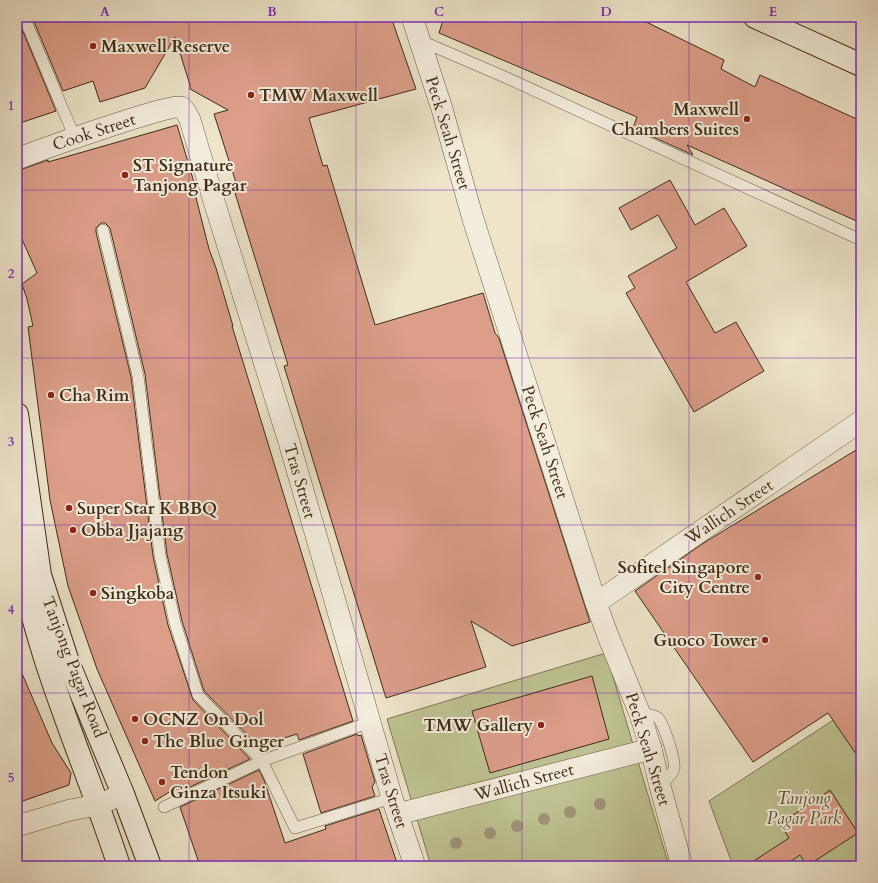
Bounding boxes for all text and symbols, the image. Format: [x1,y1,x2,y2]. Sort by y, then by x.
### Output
text: A [100,3,110,21]
text: B [267,3,277,21]
text: C [434,3,444,21]
text: D [600,3,612,21]
text: E [769,3,777,21]
place label: Maxwell Reserve [101,35,230,58]
marker: Maxwell Reserve [88,41,98,51]
street label: Peck Seah Street [420,73,476,193]
place label: TMW Maxwell [259,84,378,107]
marker: TMW Maxwell [246,90,256,100]
text: 1 [8,97,14,115]
place label: Maxwell Chambers Suites [611,98,739,141]
street label: Cook Street [50,108,139,156]
marker: Maxwell Chambers Suites [742,114,752,124]
place label: ST Signature Tanjong Pagar [133,154,247,197]
marker: ST Signature Tanjong Pagar [120,170,130,180]
text: 2 [8,265,15,283]
street label: Peck Seah Street [516,383,574,502]
place label: Cha Rim [59,384,130,407]
marker: Cha Rim [46,390,56,400]
text: 3 [8,433,15,451]
street label: Tras Street [278,441,322,522]
street label: Wallich Street [679,474,778,551]
place label: Super Star K BBQ [77,497,217,520]
marker: Super Star K BBQ [64,503,74,513]
place label: Obba Jjajang [81,519,184,542]
marker: Obba Jjajang [68,525,78,535]
place label: Sofitel Singapore City Centre [618,556,750,599]
marker: Sofitel Singapore City Centre [753,572,763,582]
place label: Singkoba [101,582,175,605]
marker: Singkoba [88,588,98,598]
street label: Tanjong Pagar Road [36,593,112,741]
text: 4 [8,601,15,619]
place label: Guoco Tower [653,629,757,652]
marker: Guoco Tower [760,635,770,645]
street label: Peck Seah Street [620,689,676,809]
place label: OCNZ On Dol [143,708,264,731]
marker: OCNZ On Dol [130,714,140,724]
place label: TMW Gallery [424,714,533,737]
marker: TMW Gallery [536,720,546,730]
place label: The Blue Ginger [153,730,284,753]
marker: The Blue Ginger [140,736,150,746]
street label: Tras Street [369,751,413,832]
street label: Wallich Street [471,758,577,807]
place label: Tendon Ginza Itsuki [170,761,266,804]
text: 5 [8,769,14,787]
marker: Tendon Ginza Itsuki [157,777,167,787]
park label: Tanjong Pagar Park [767,787,842,830]

